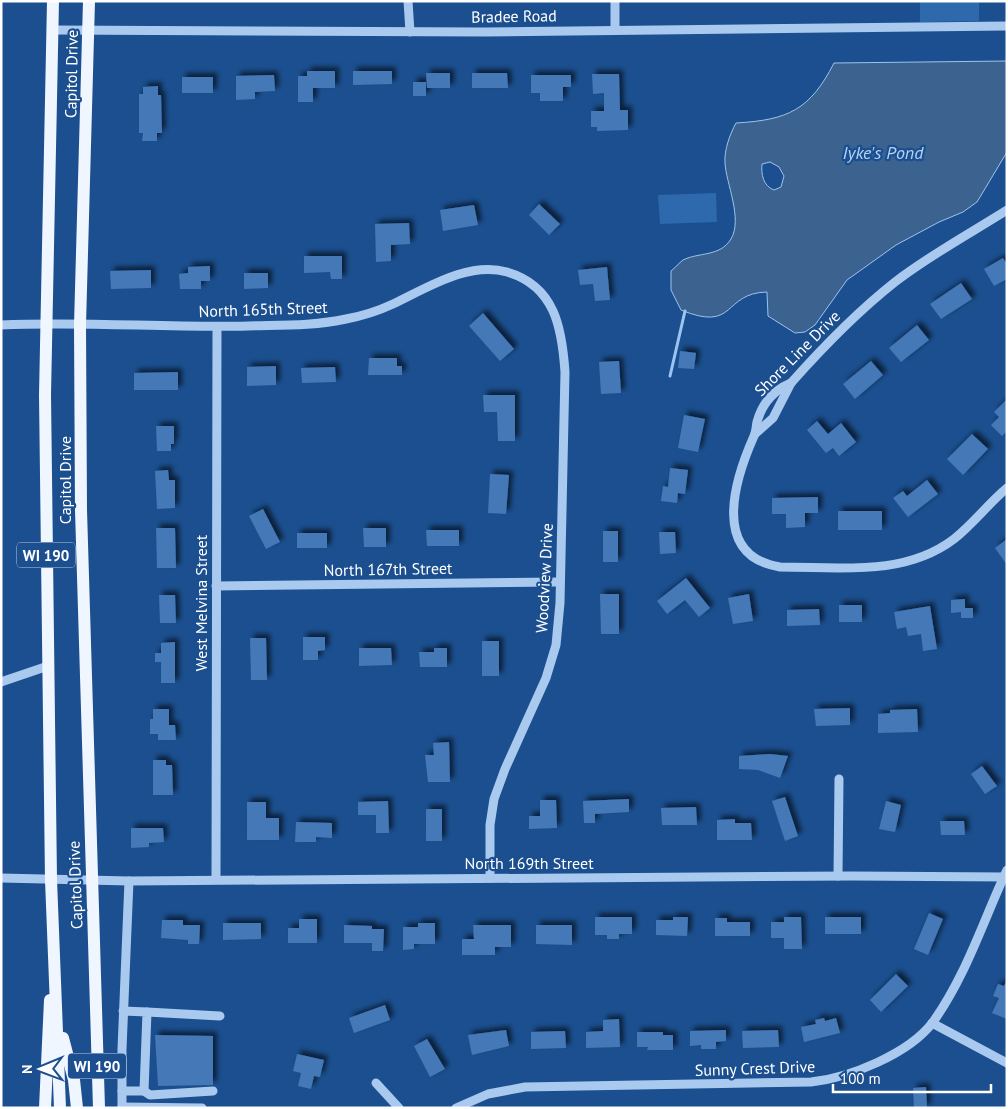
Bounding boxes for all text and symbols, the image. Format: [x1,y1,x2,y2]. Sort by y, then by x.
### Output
street label: Bradee Road [471,5,557,27]
street label: Capitol Drive [60,30,82,118]
water label: Iyke's Pond [843,141,924,164]
street label: North 165th Street [198,297,328,321]
street label: Shore Line Drive [750,306,844,400]
street label: Capitol Drive [55,436,75,524]
street label: Woodview Drive [531,523,557,633]
street label: West Melvina Street [191,534,211,671]
road number: WI 190 [17,542,75,568]
street label: North 167th Street [323,558,453,580]
street label: Capitol Drive [63,840,87,930]
street label: North 169th Street [464,853,594,873]
north arrow [15,1044,65,1094]
road number: WI 190 [68,1054,126,1078]
street label: Sunny Crest Drive [694,1056,816,1080]
scale bar [833,1062,990,1094]
text: N [18,1064,36,1074]
text: 100 m [840,1069,881,1088]

